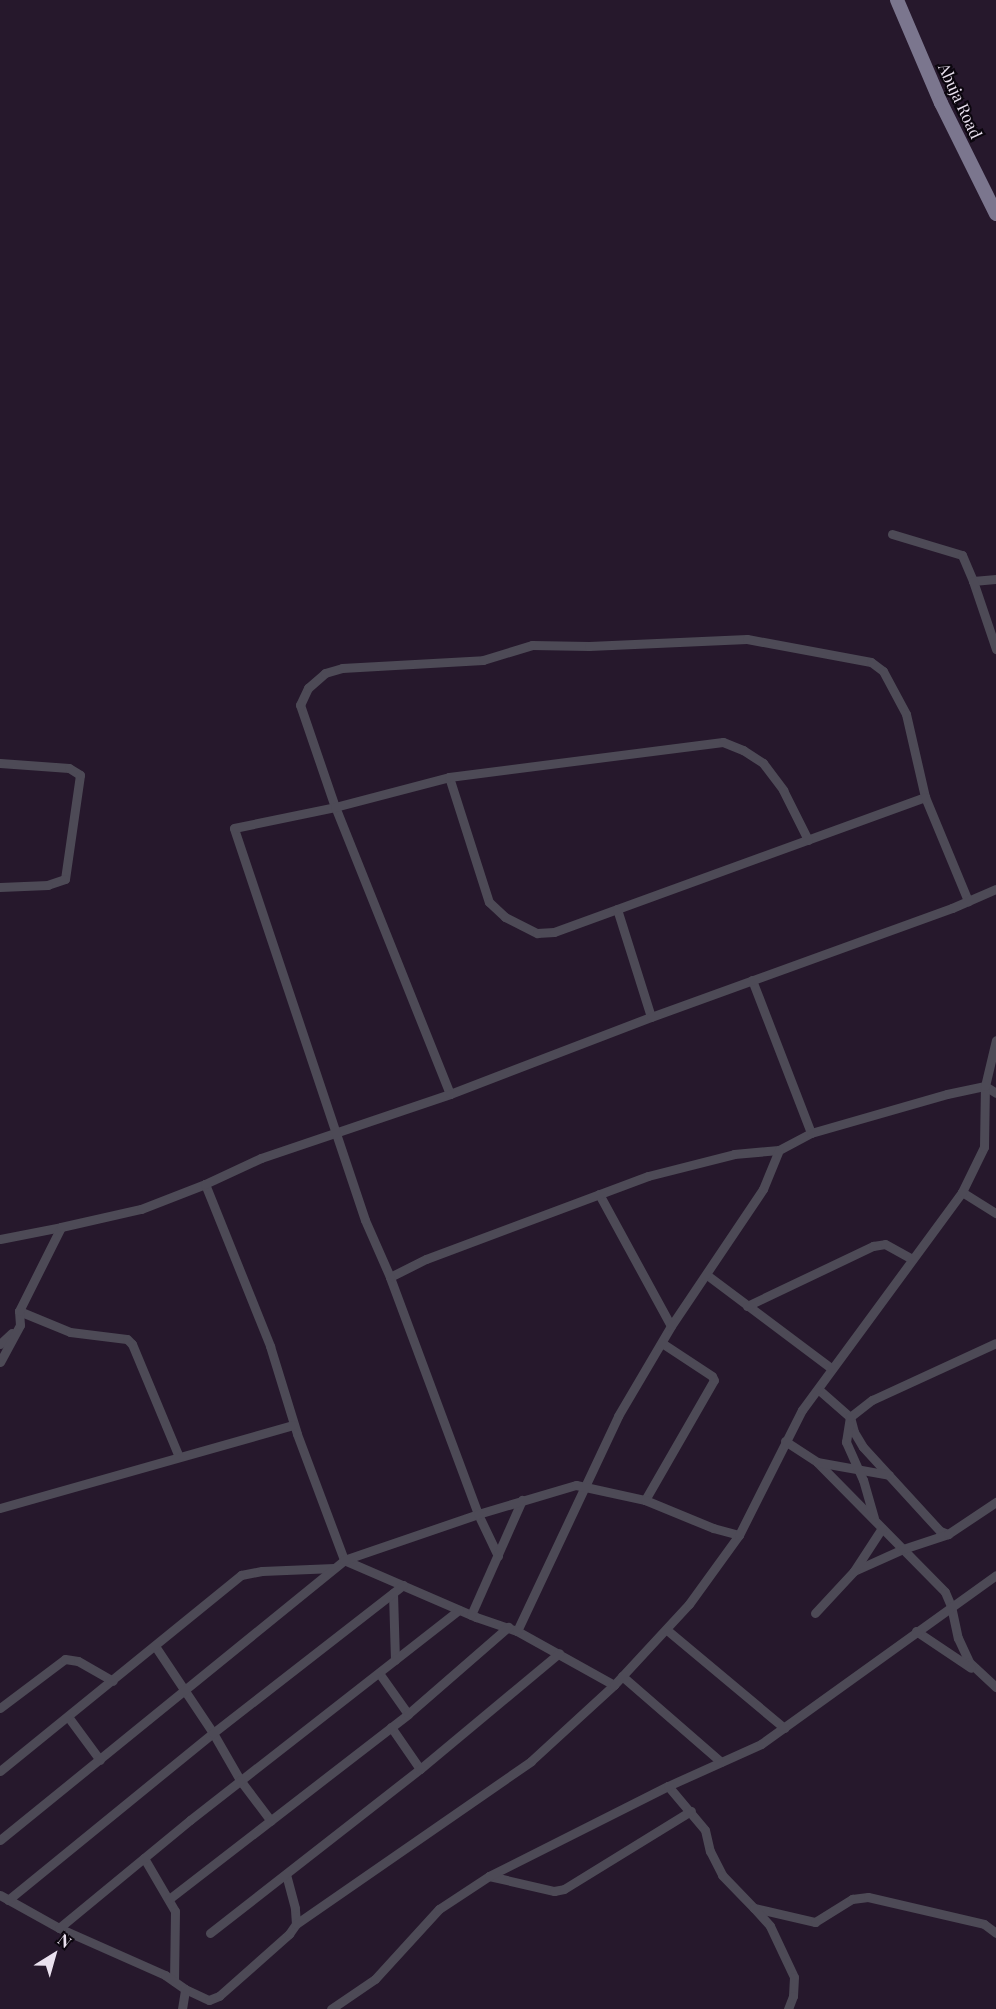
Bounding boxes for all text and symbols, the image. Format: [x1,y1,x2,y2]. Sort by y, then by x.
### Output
street label: Abuja Road [934,60,986,142]
north arrow [24,1925,84,1985]
text: N [54,1928,76,1952]

